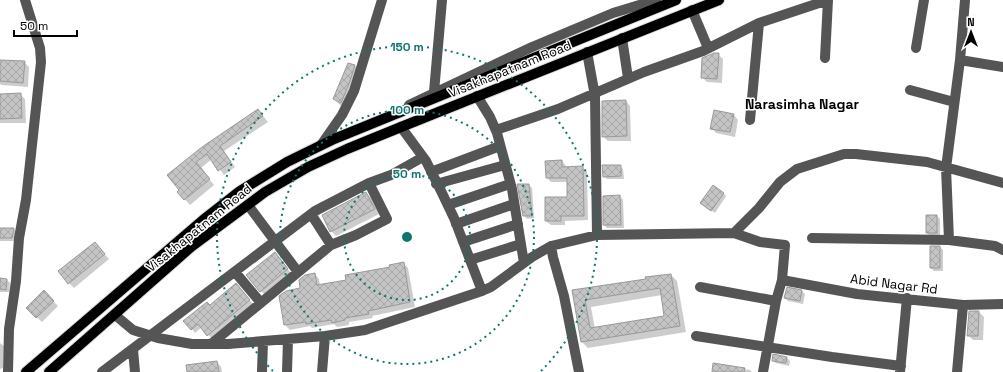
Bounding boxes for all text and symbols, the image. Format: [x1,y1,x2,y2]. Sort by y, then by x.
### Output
scale bar [14,12,77,38]
north arrow [951,12,991,52]
text: N [967,15,975,29]
text: 50 m [20,18,48,34]
street label: Visakhapatnam Road [446,37,574,101]
text: 150 m [390,39,424,55]
district label: Narasimha Nagar [745,95,859,113]
text: 100 m [390,102,424,118]
text: 50 m [393,166,421,182]
street label: Visakhapatnam Road [143,180,255,276]
centre of rings [400,230,414,244]
street label: Abid Nagar Rd [849,270,939,298]

